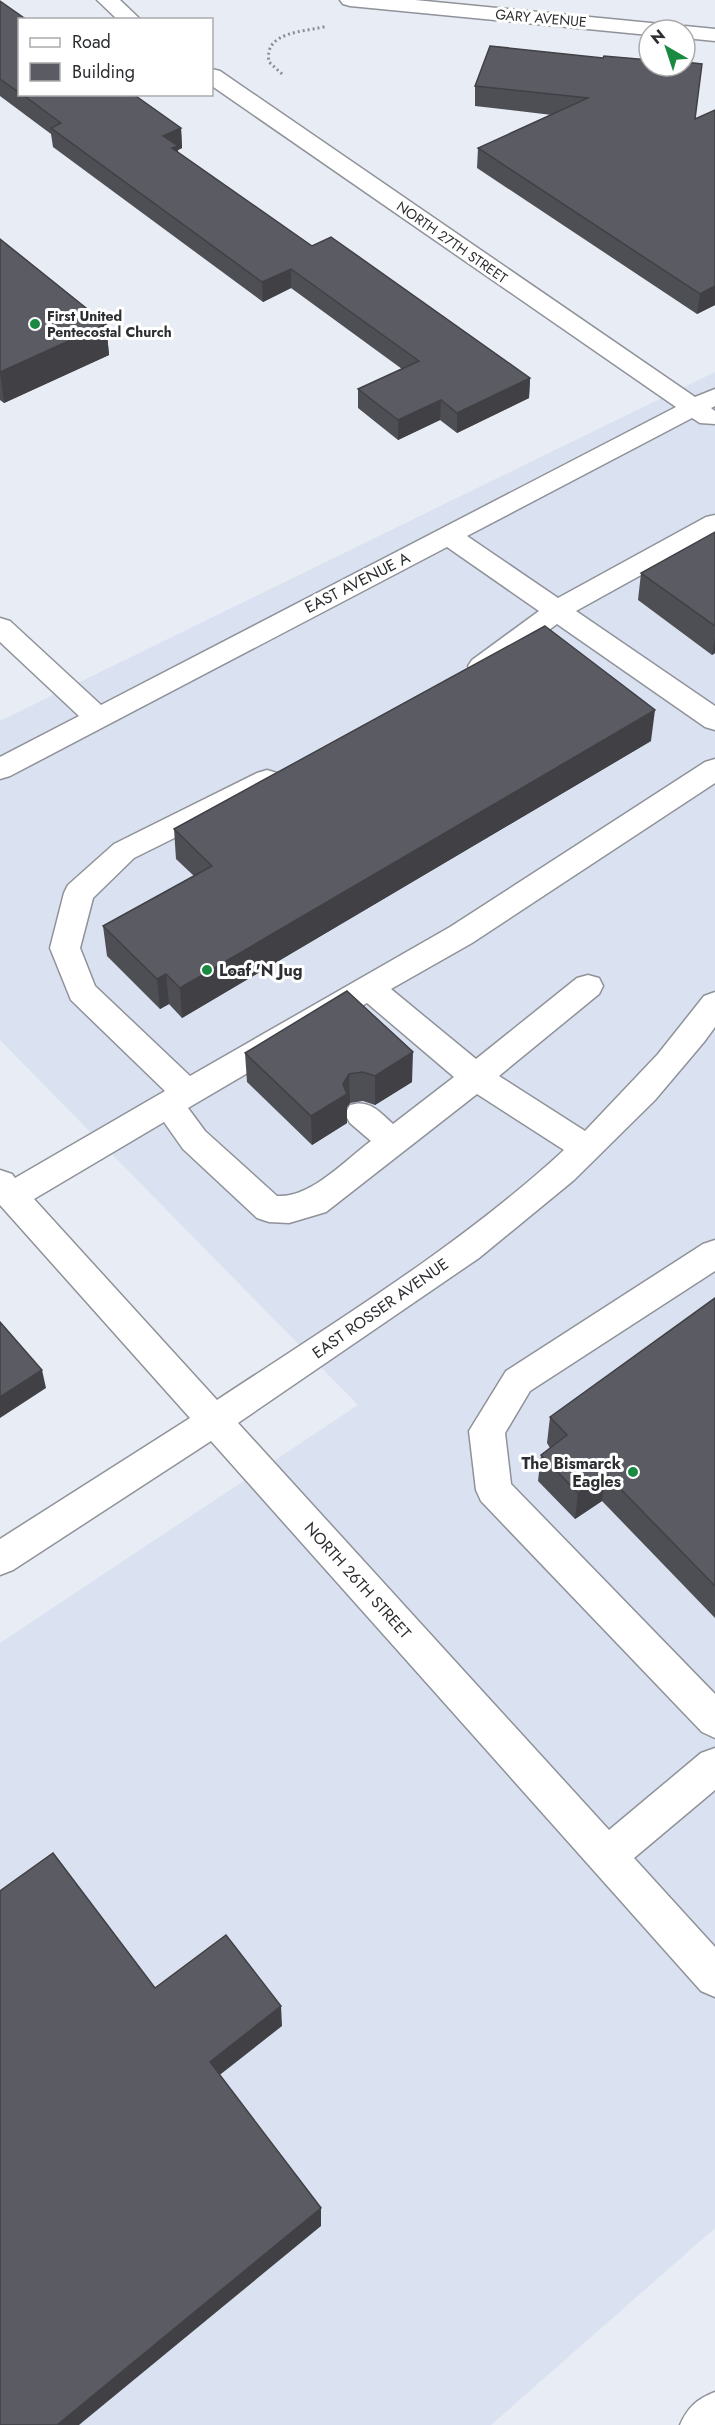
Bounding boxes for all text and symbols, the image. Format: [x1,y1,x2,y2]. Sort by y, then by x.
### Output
street label: GARY AVENUE [494,4,588,32]
legend [18,18,213,96]
north arrow [637,18,697,78]
text: N [646,24,670,50]
text: Road [72,29,111,55]
text: Building [72,59,135,85]
street label: NORTH 27TH STREET [393,196,512,288]
place label: First United Pentecostal Church [47,306,172,342]
marker: First United Pentecostal Church [28,317,42,331]
street label: EAST AVENUE A [301,546,414,619]
place label: Loaf 'N Jug [219,959,302,982]
marker: Loaf 'N Jug [200,963,214,977]
street label: EAST ROSSER AVENUE [307,1253,453,1364]
place label: The Bismarck Eagles [521,1452,622,1493]
marker: The Bismarck Eagles [626,1465,640,1479]
street label: NORTH 26TH STREET [299,1517,417,1644]

